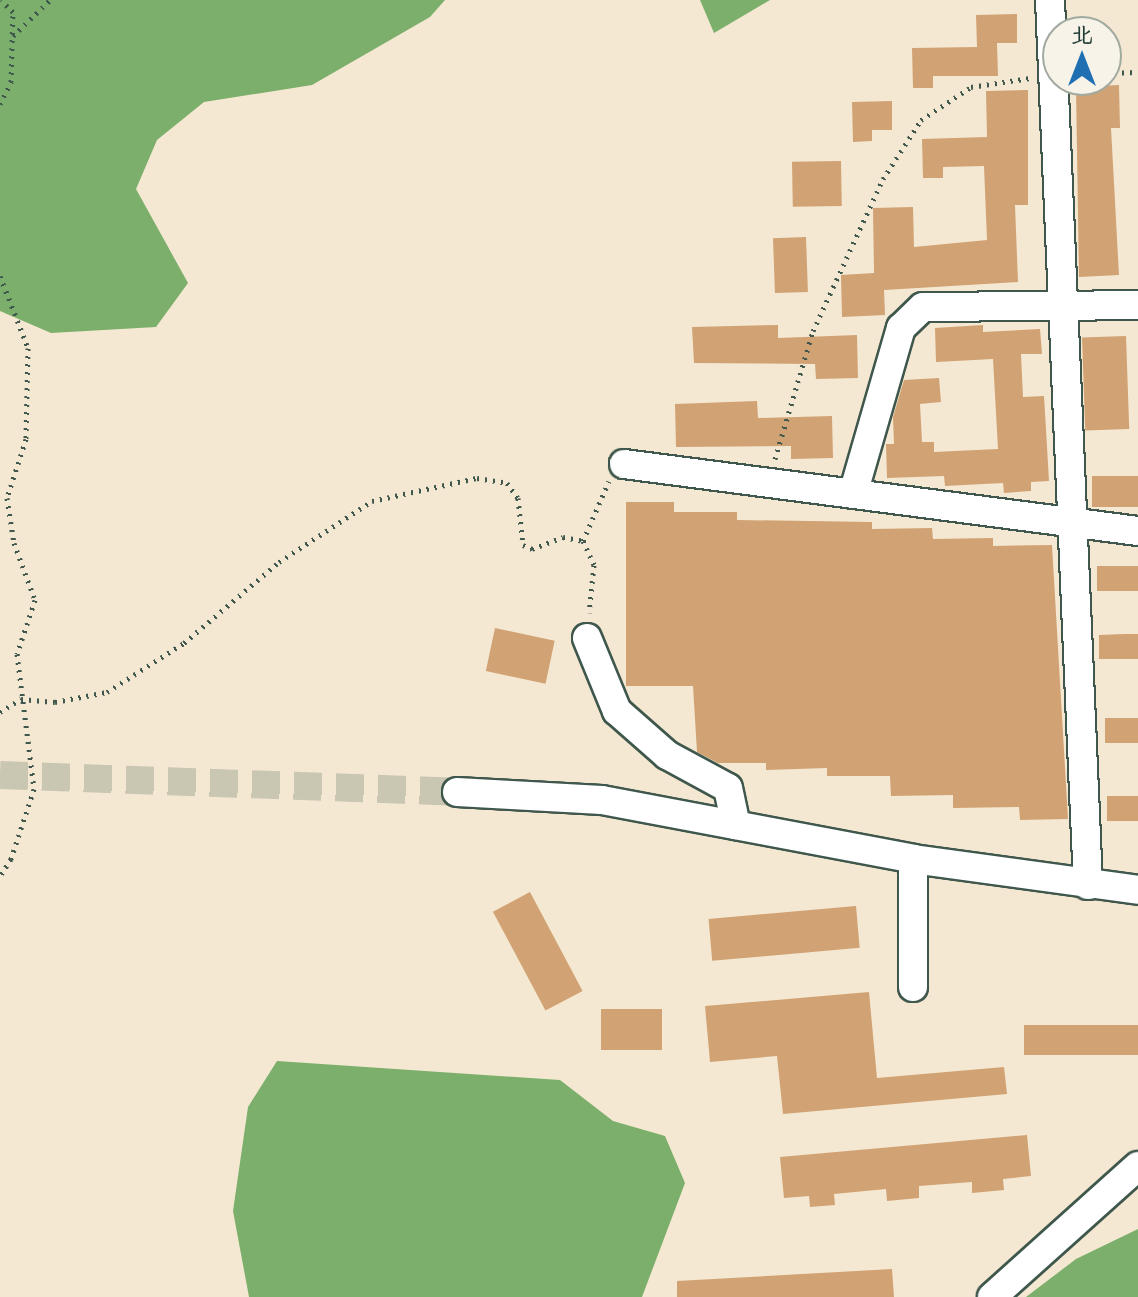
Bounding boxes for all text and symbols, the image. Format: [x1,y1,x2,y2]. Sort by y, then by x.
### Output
north arrow [1042,16,1122,96]
text: 北 [1071,19,1093,48]

